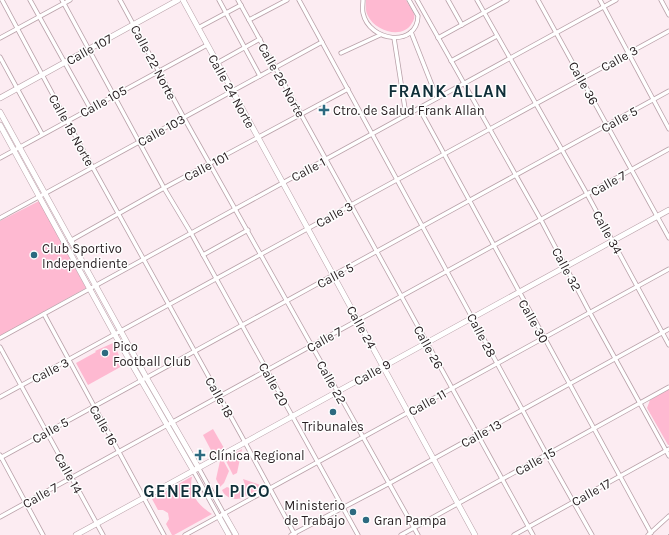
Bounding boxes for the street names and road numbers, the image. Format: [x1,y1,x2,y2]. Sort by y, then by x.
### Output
street label: Calle 22 Norte [128,22,180,102]
street label: Calle 107 [64,31,115,68]
street label: Calle 26 Norte [255,41,308,120]
street label: Calle 3 [598,42,640,75]
street label: Calle 24 Norte [205,52,258,131]
street label: Calle 36 [566,59,602,108]
street label: Calle 105 [77,82,129,120]
street label: Calle 18 Norte [46,92,98,169]
street label: Calle 5 [598,103,640,136]
street label: Calle 103 [135,111,188,150]
street label: Calle 101 [181,148,231,184]
street label: Calle 1 [289,154,328,185]
street label: Calle 7 [588,168,629,199]
street label: Calle 3 [313,198,355,231]
street label: Calle 34 [590,208,626,256]
street label: Calle 32 [549,245,584,294]
street label: Calle 5 [314,260,356,291]
street label: Calle 30 [515,297,552,346]
street label: Calle 24 [344,303,380,351]
street label: Calle 28 [464,311,499,360]
street label: Calle 26 [411,323,447,372]
street label: Calle 7 [304,324,345,355]
street label: Calle 3 [29,354,71,386]
street label: Calle 9 [351,356,393,389]
street label: Calle 22 [314,358,350,407]
street label: Calle 20 [256,360,292,409]
street label: Calle 18 [202,374,237,420]
street label: Calle 11 [406,386,449,419]
street label: Calle 16 [86,402,121,448]
street label: Calle 5 [29,414,71,447]
street label: Calle 13 [458,416,504,451]
street label: Calle 15 [512,444,558,479]
street label: Calle 14 [51,450,86,496]
street label: Calle 17 [569,476,613,509]
street label: Calle 7 [20,480,61,511]

